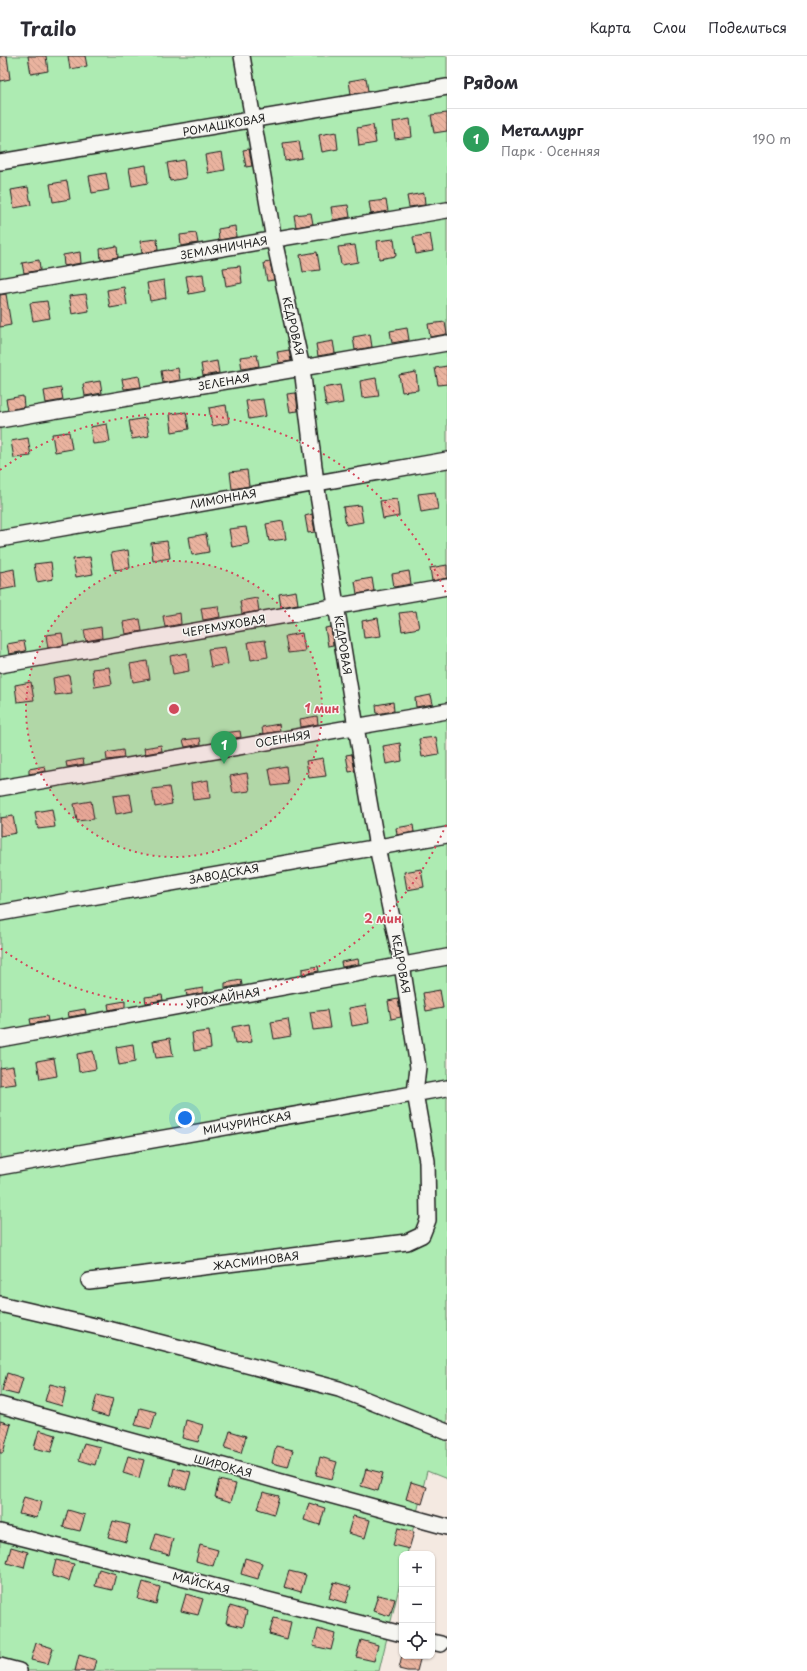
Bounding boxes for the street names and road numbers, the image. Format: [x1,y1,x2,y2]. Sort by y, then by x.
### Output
street label: РОМАШКОВАЯ [181,109,267,140]
street label: ЗЕМЛЯНИЧНАЯ [178,231,269,264]
street label: КЕДРОВАЯ [278,295,309,357]
street label: ЗЕЛЕНАЯ [196,369,251,395]
street label: ЛИМОННАЯ [188,484,258,513]
street label: ЧЕРЕМУХОВАЯ [181,610,267,641]
street label: КЕДРОВАЯ [330,614,357,676]
street label: ОСЕННЯЯ [254,725,312,752]
street label: ЗАВОДСКАЯ [188,859,260,888]
street label: КЕДРОВАЯ [388,933,415,995]
street label: УРОЖАЙНАЯ [185,983,261,1012]
street label: МИЧУРИНСКАЯ [201,1106,292,1139]
street label: ЖАСМИНОВАЯ [212,1247,300,1274]
street label: ШИРОКАЯ [192,1450,254,1481]
street label: МАЙСКАЯ [171,1567,232,1598]

